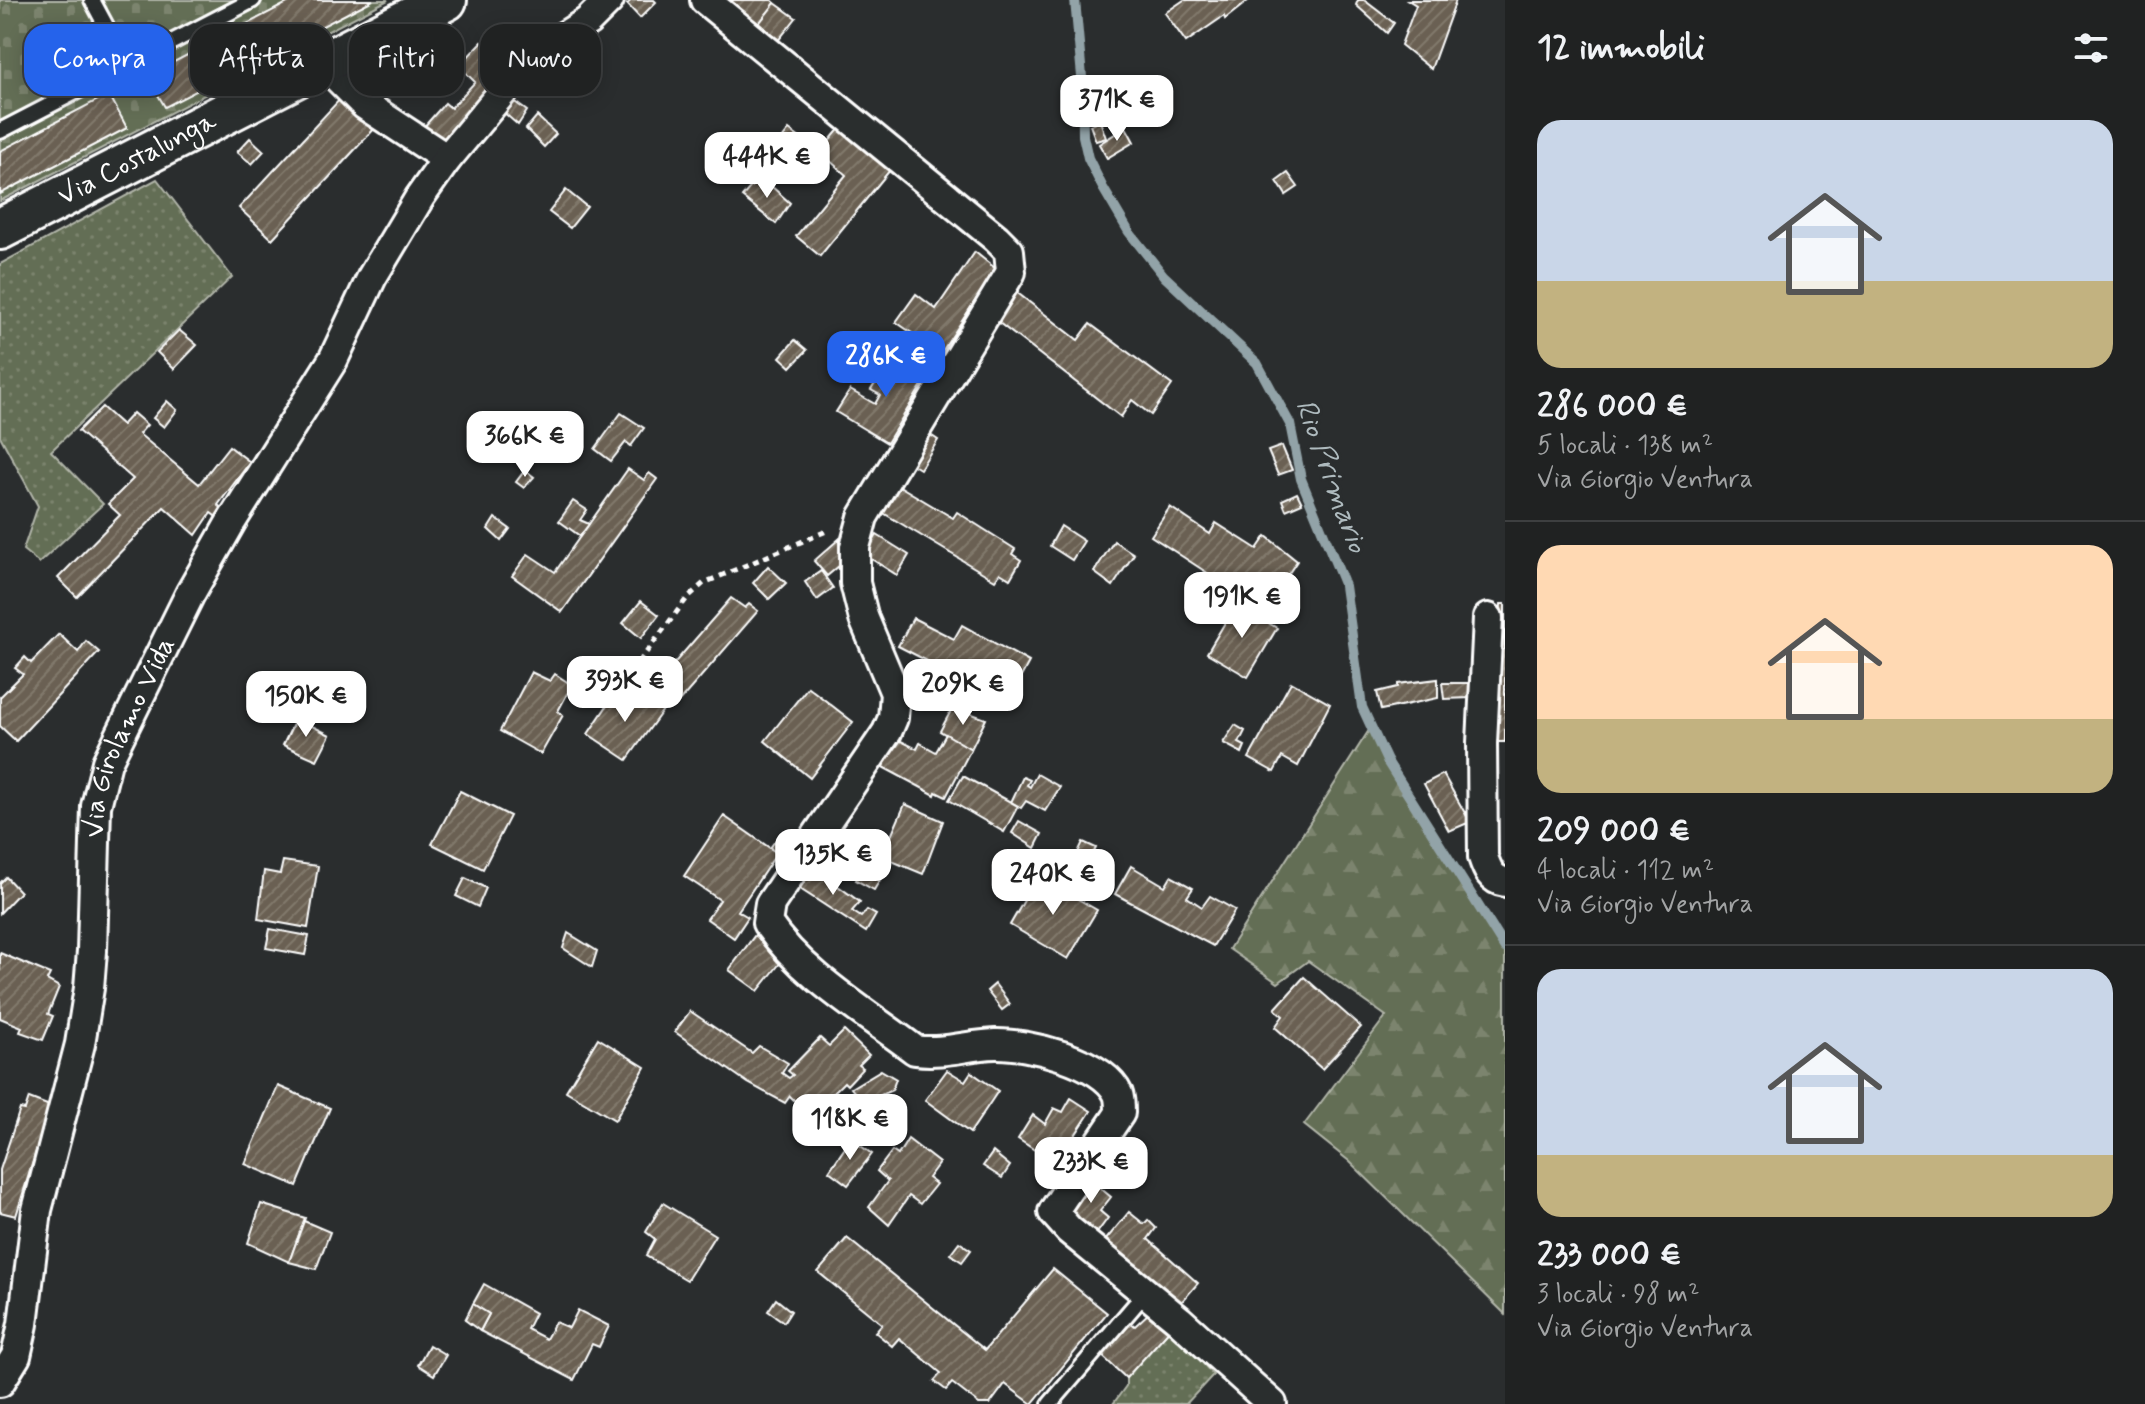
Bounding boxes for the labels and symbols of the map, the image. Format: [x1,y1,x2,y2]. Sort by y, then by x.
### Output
pin: 371K € [1052,75,1182,143]
street label: Via Costalunga [52,103,223,215]
pin: 444K € [702,132,832,200]
pin: 286K € [821,331,951,399]
water label: Rio Primario [1285,394,1377,559]
pin: 366K € [460,411,590,479]
pin: 191K € [1177,572,1307,640]
street label: Via Girolamo Vida [77,631,184,838]
pin: 393K € [560,656,690,724]
pin: 209K € [898,659,1028,727]
pin: 150K € [241,671,371,739]
pin: 135K € [768,829,898,897]
pin: 240K € [988,849,1118,917]
pin: 118K € [785,1094,915,1162]
pin: 233K € [1026,1137,1156,1205]

